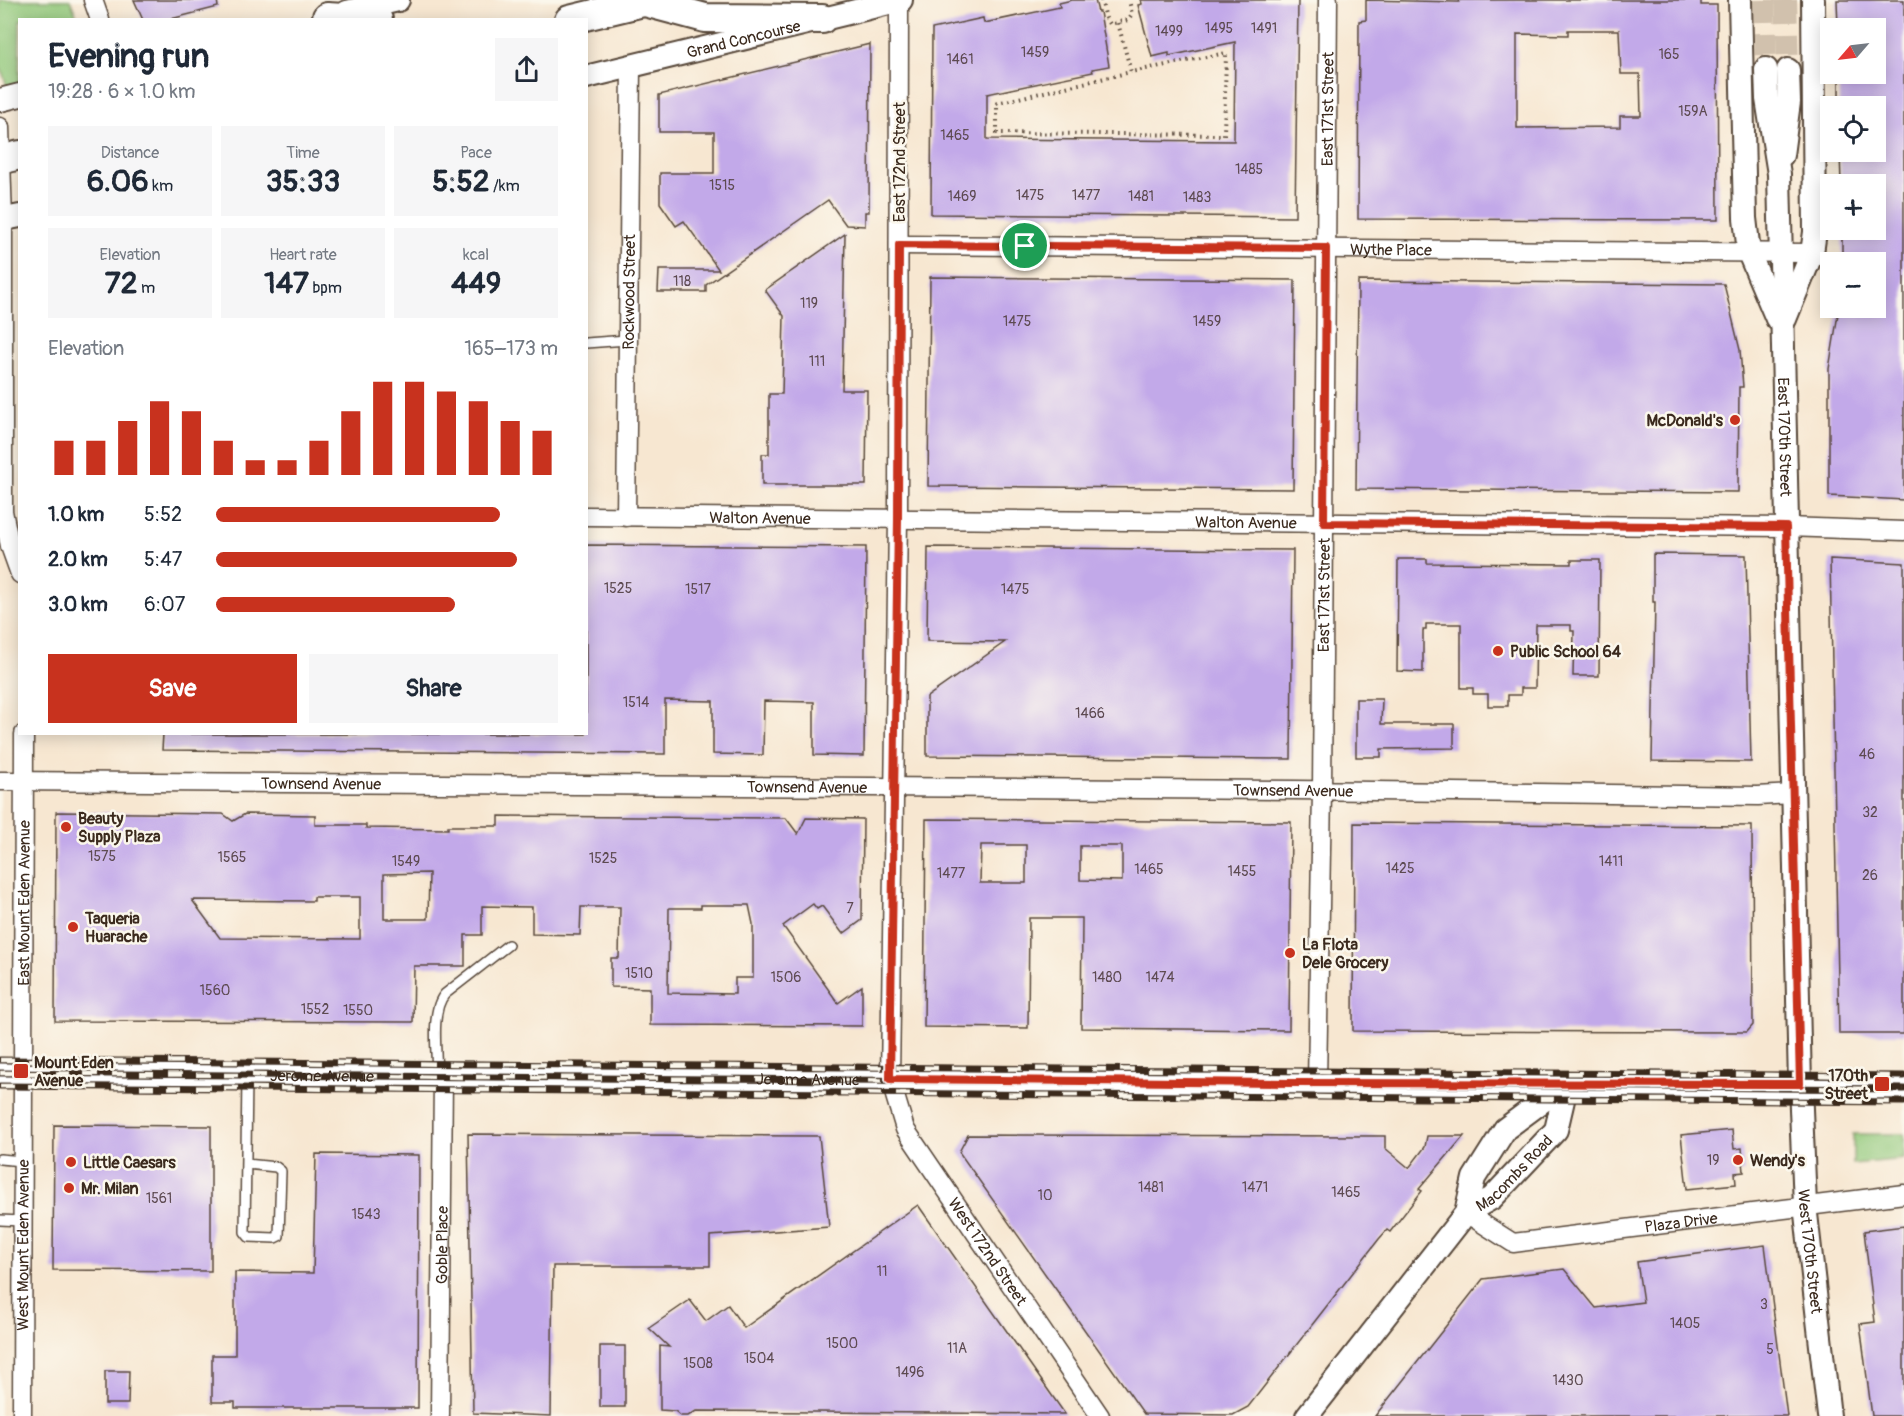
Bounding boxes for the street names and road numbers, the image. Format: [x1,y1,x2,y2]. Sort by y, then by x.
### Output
street label: Grand Concourse [685,16,803,63]
street label: East 171st Street [1318,51,1339,166]
street label: East 172nd Street [890,101,910,222]
street label: Rockwood Street [619,234,640,350]
street label: Wythe Place [1350,240,1432,261]
street label: East 170th Street [1773,377,1795,497]
street label: Walton Avenue [709,508,811,529]
street label: Walton Avenue [1195,513,1297,534]
street label: East 171st Street [1314,537,1335,652]
street label: Townsend Avenue [261,774,381,795]
street label: Townsend Avenue [747,777,867,798]
street label: Townsend Avenue [1233,781,1353,802]
street label: East Mount Eden Avenue [14,820,35,986]
street label: Jerome Avenue [270,1066,374,1087]
street label: Jerome Avenue [756,1070,860,1090]
street label: Macombs Road [1472,1131,1557,1216]
street label: West Mount Eden Avenue [13,1159,34,1331]
street label: West 170th Street [1793,1189,1826,1315]
street label: West 172nd Street [943,1194,1031,1310]
street label: Goble Place [432,1206,453,1284]
street label: Plaza Drive [1643,1208,1719,1237]

